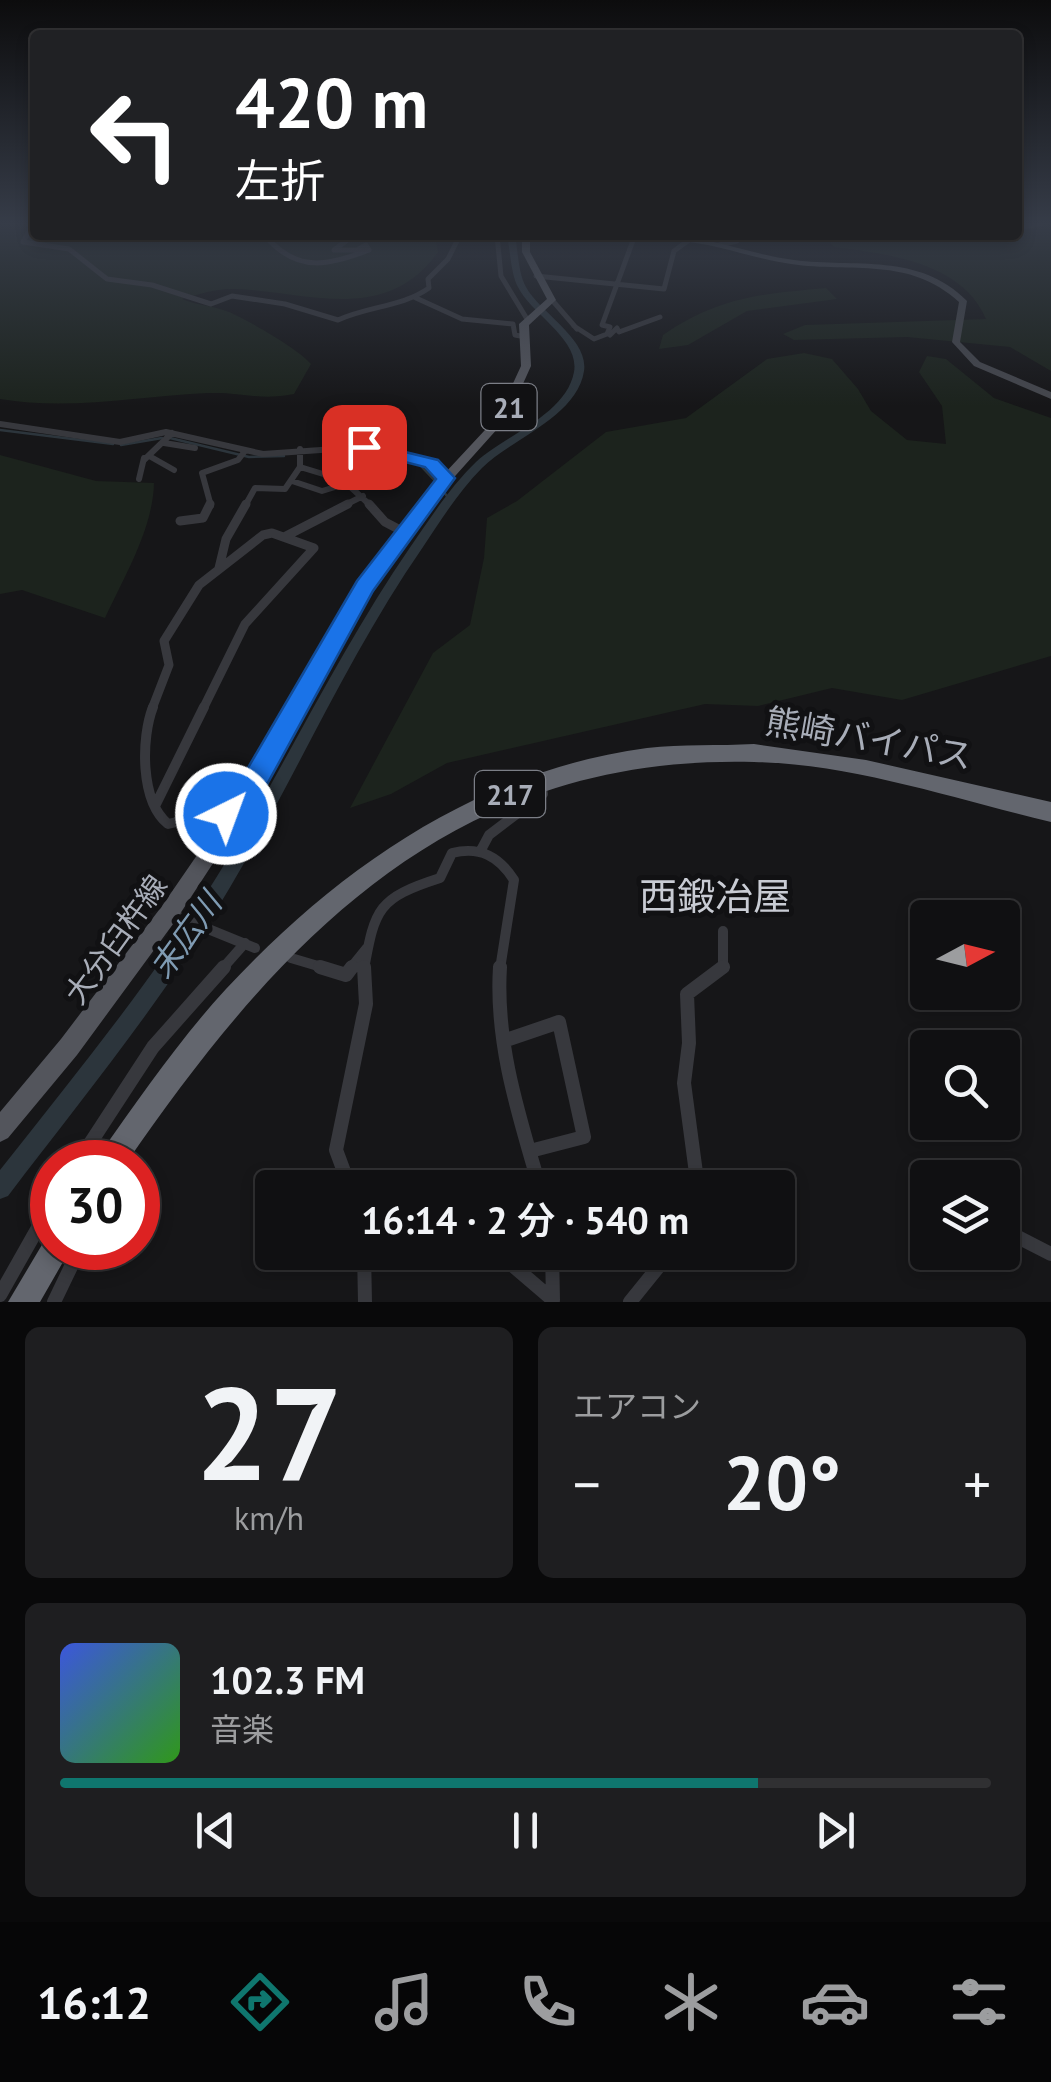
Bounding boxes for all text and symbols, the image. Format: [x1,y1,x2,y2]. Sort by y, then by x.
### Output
text: 420 m [235,57,428,147]
icon: left [70,70,200,200]
text: 左折 [235,151,325,209]
road number: 21 [482,384,536,430]
pin [322,405,407,490]
icon: arrive [337,420,392,475]
street label: 熊崎バイパス [762,697,976,779]
position arrow [174,762,278,866]
road number: 217 [475,771,545,817]
street label: 大分臼杵線 [55,867,175,1011]
district label: 西鍛冶屋 [639,871,791,920]
water label: 末広川 [140,881,232,986]
north arrow [910,900,1020,1010]
map controls [910,900,1020,1270]
button: search [910,1030,1020,1140]
speed limit sign: 30 [30,1140,160,1270]
button: layers [910,1160,1020,1270]
text: 16:14 · 2 分 · 540 m [361,1195,689,1244]
text: 27 [195,1348,343,1516]
text: エアコン [573,1385,701,1427]
text: 20° [723,1434,841,1531]
text: − [573,1448,601,1519]
text: + [963,1448,991,1519]
text: km/h [234,1497,304,1539]
text: 102.3 FM [210,1655,365,1704]
text: 音楽 [210,1708,274,1750]
icon: previous [188,1803,243,1858]
icon: pause [498,1803,553,1858]
icon: next [808,1803,863,1858]
icon: directions [225,1967,295,2037]
icon: music [369,1967,439,2037]
icon: phone [513,1967,583,2037]
icon: climate [656,1967,726,2037]
icon: car [800,1967,870,2037]
icon: filters [944,1967,1014,2037]
text: 16:12 [37,1973,151,2031]

